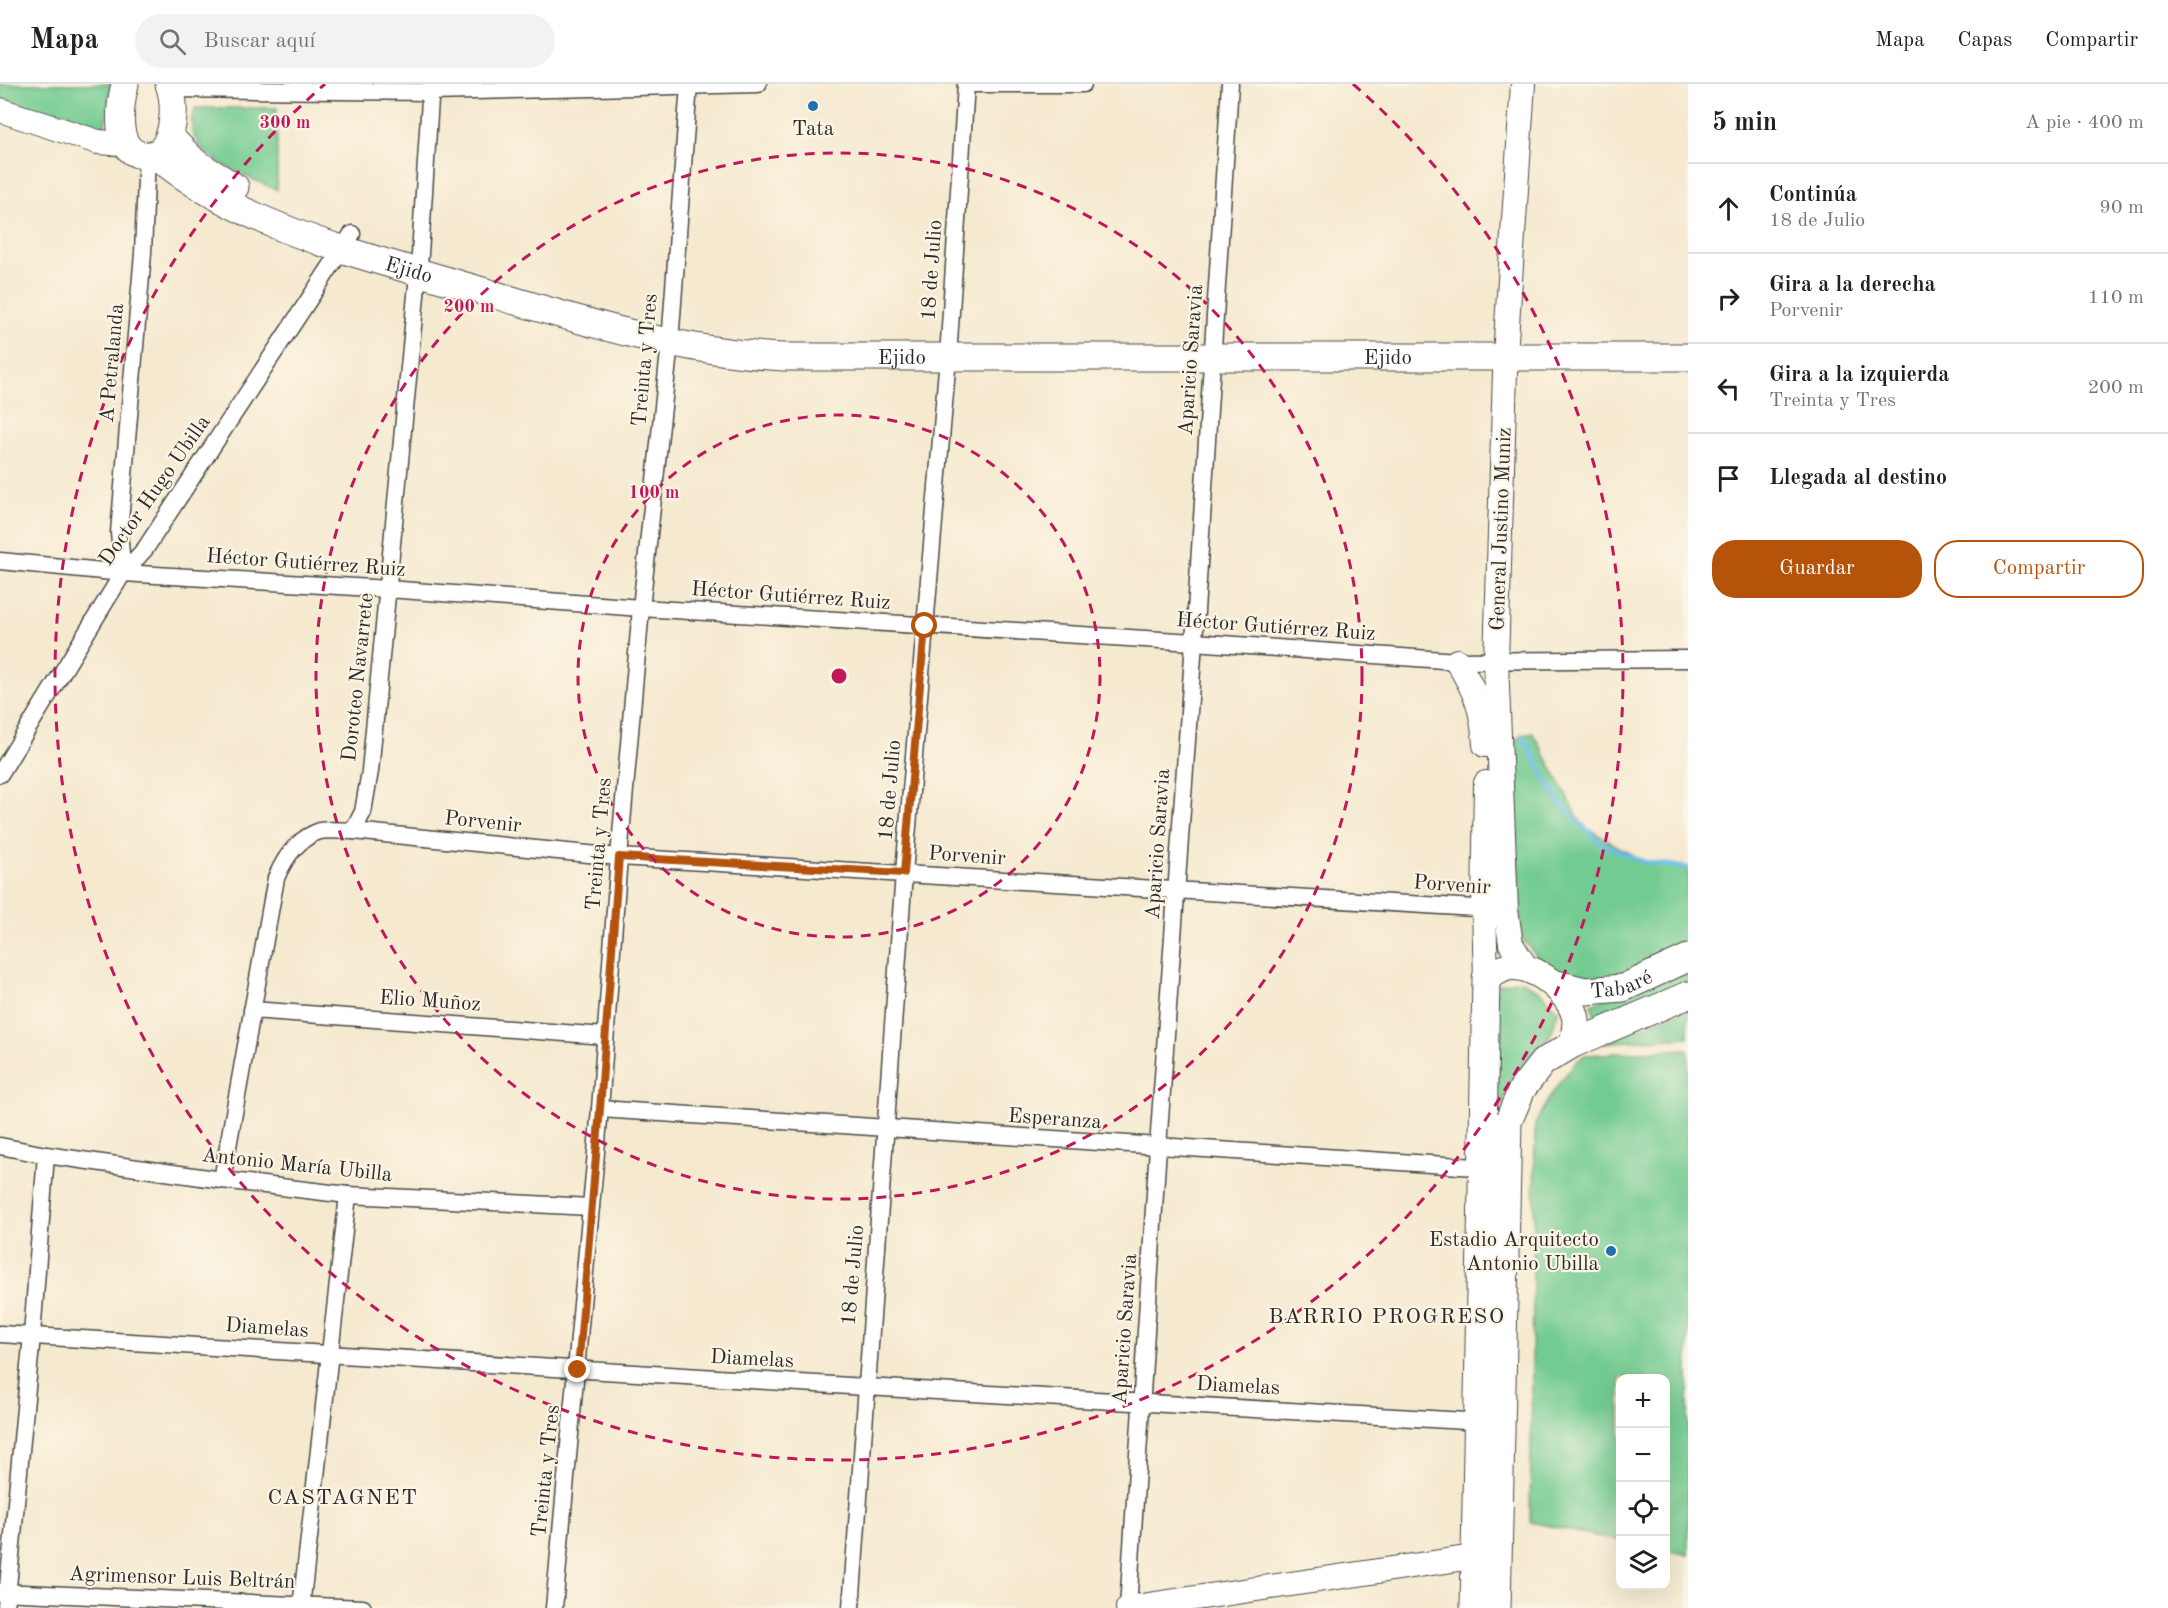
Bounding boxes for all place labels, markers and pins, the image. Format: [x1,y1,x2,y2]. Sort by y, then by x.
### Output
marker: Tata [806,99,820,113]
place label: Tata [792,119,834,140]
centre of rings [829,666,849,686]
place label: Estadio Arquitecto Antonio Ubilla [1429,1230,1599,1275]
marker: Estadio Arquitecto Antonio Ubilla [1604,1244,1618,1258]

